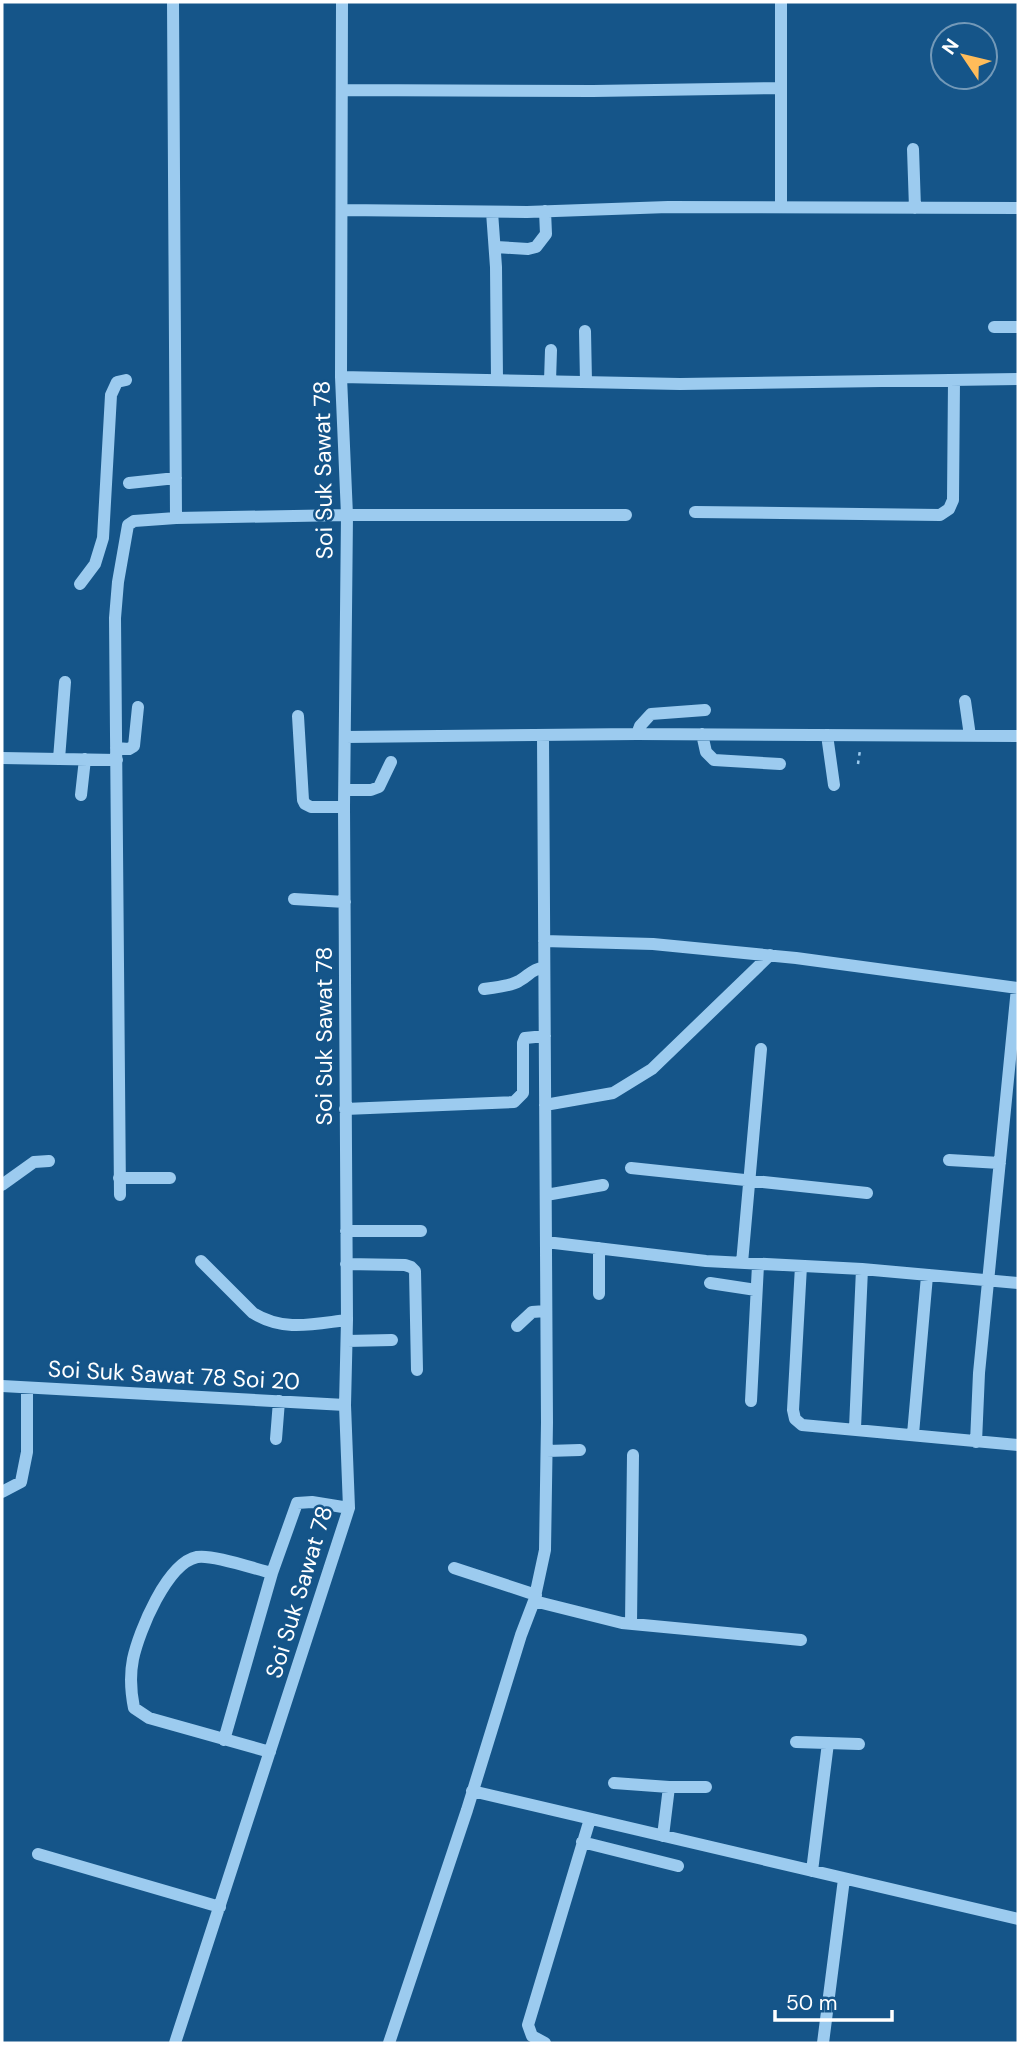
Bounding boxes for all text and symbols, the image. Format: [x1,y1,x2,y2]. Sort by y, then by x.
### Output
north arrow [929,21,999,91]
text: N [936,34,965,59]
street label: Soi Suk Sawat 78 [306,380,340,560]
street label: Soi Suk Sawat 78 [309,947,339,1125]
street label: Soi Suk Sawat 78 Soi 20 [47,1353,301,1397]
street label: Soi Suk Sawat 78 [259,1502,339,1682]
scale bar [775,1979,892,2023]
text: 50 m [786,1989,837,2017]

